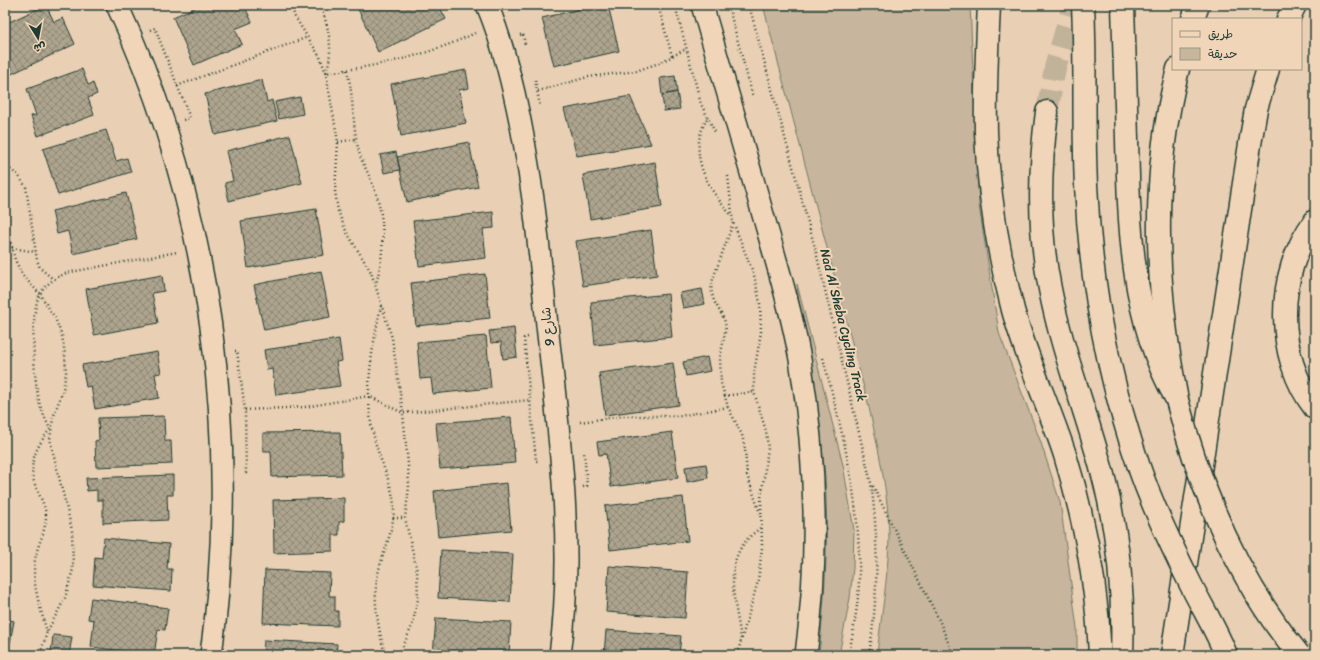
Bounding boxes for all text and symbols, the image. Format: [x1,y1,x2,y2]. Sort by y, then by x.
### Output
north arrow [18,18,58,58]
legend [1172,18,1302,70]
text: طريق [1208,23,1233,45]
text: ش [32,37,48,58]
text: حديقة [1208,43,1237,65]
street label: Nad Al Sheba Cycling Track [813,246,874,404]
street label: شارع 9 [534,306,561,348]

